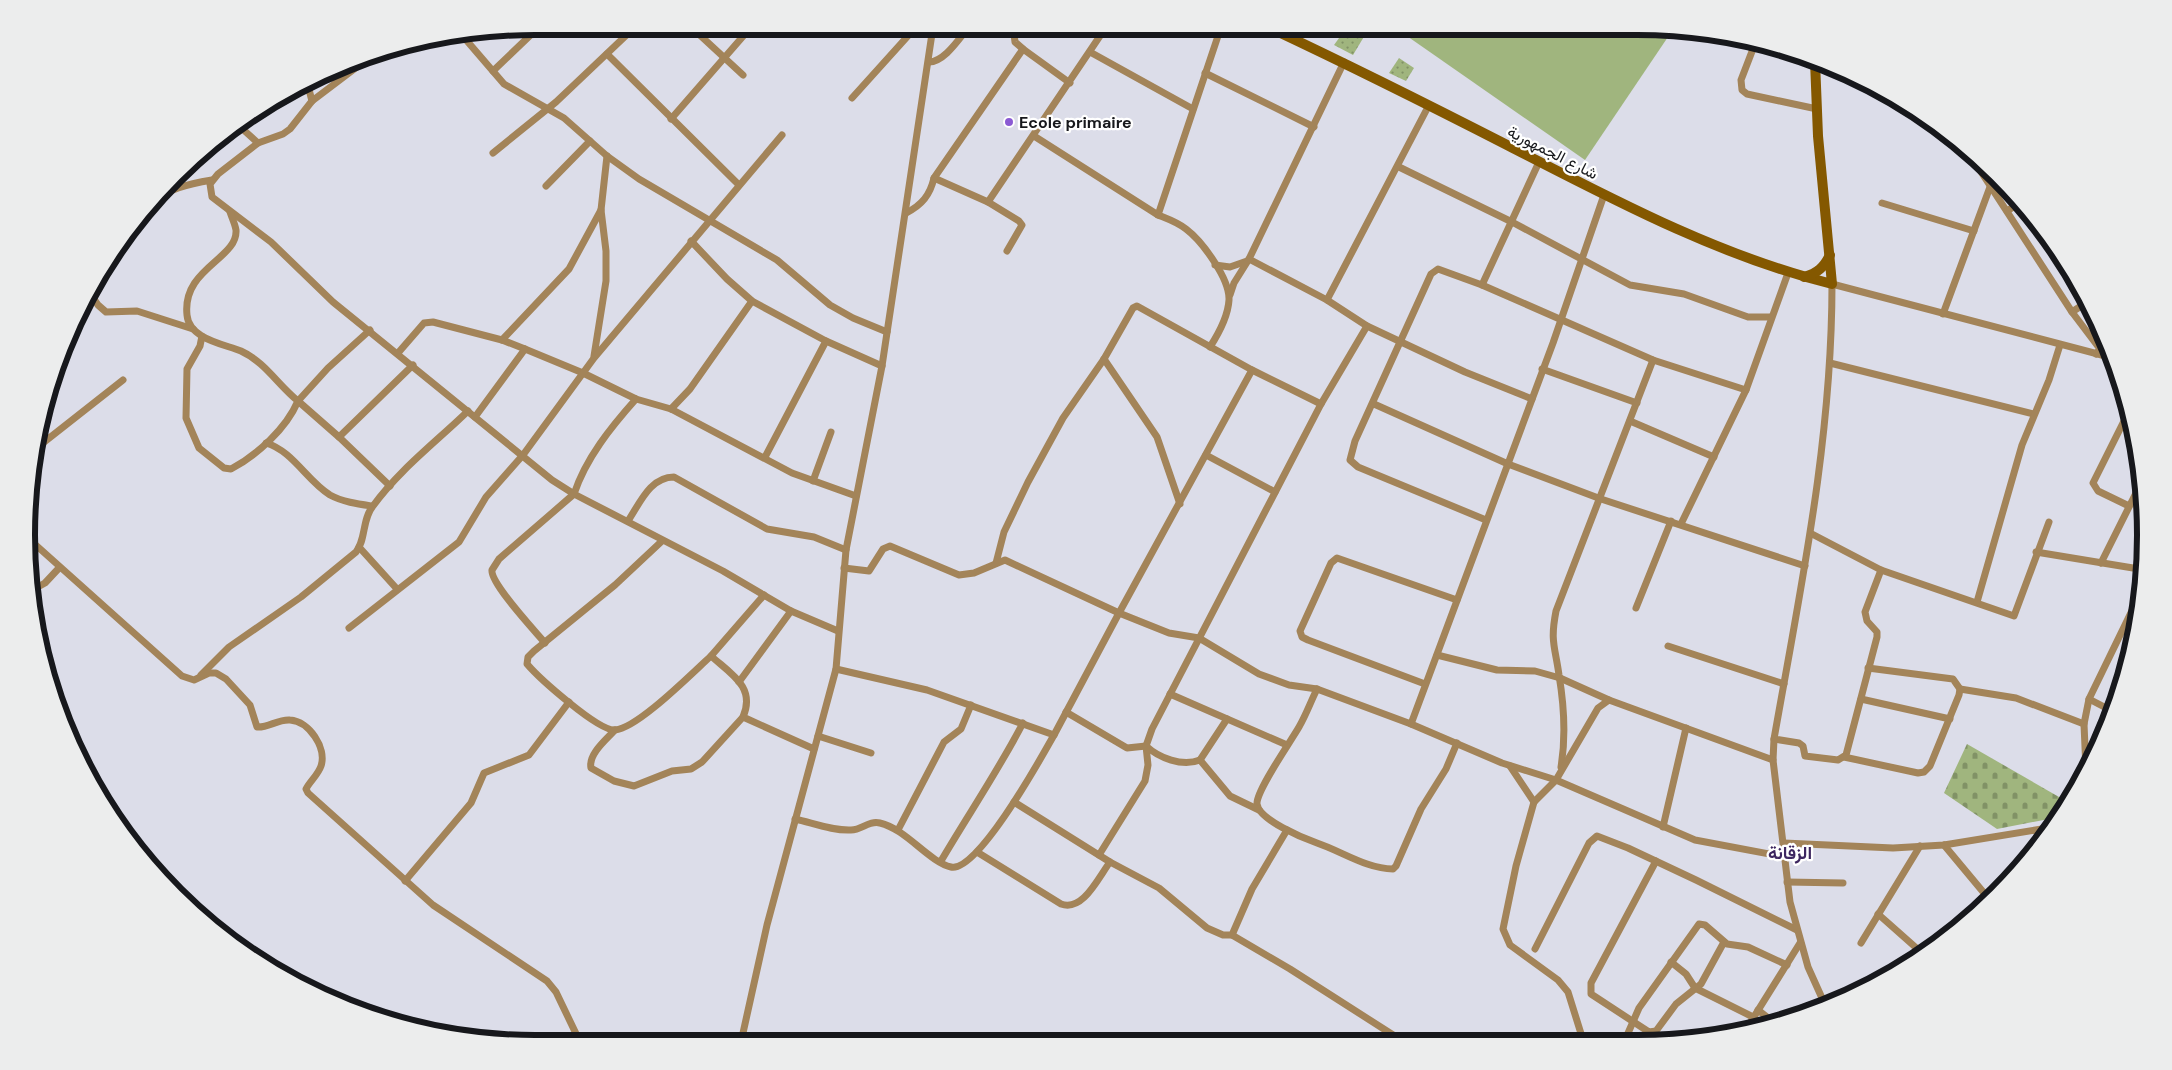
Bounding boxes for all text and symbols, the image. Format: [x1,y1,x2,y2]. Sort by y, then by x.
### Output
place label: Ecole primaire [1019,112,1132,133]
marker: Ecole primaire [1003,116,1015,128]
street label: شارع الجمهورية [1504,121,1602,185]
district label: الزقانة [1768,841,1812,865]

